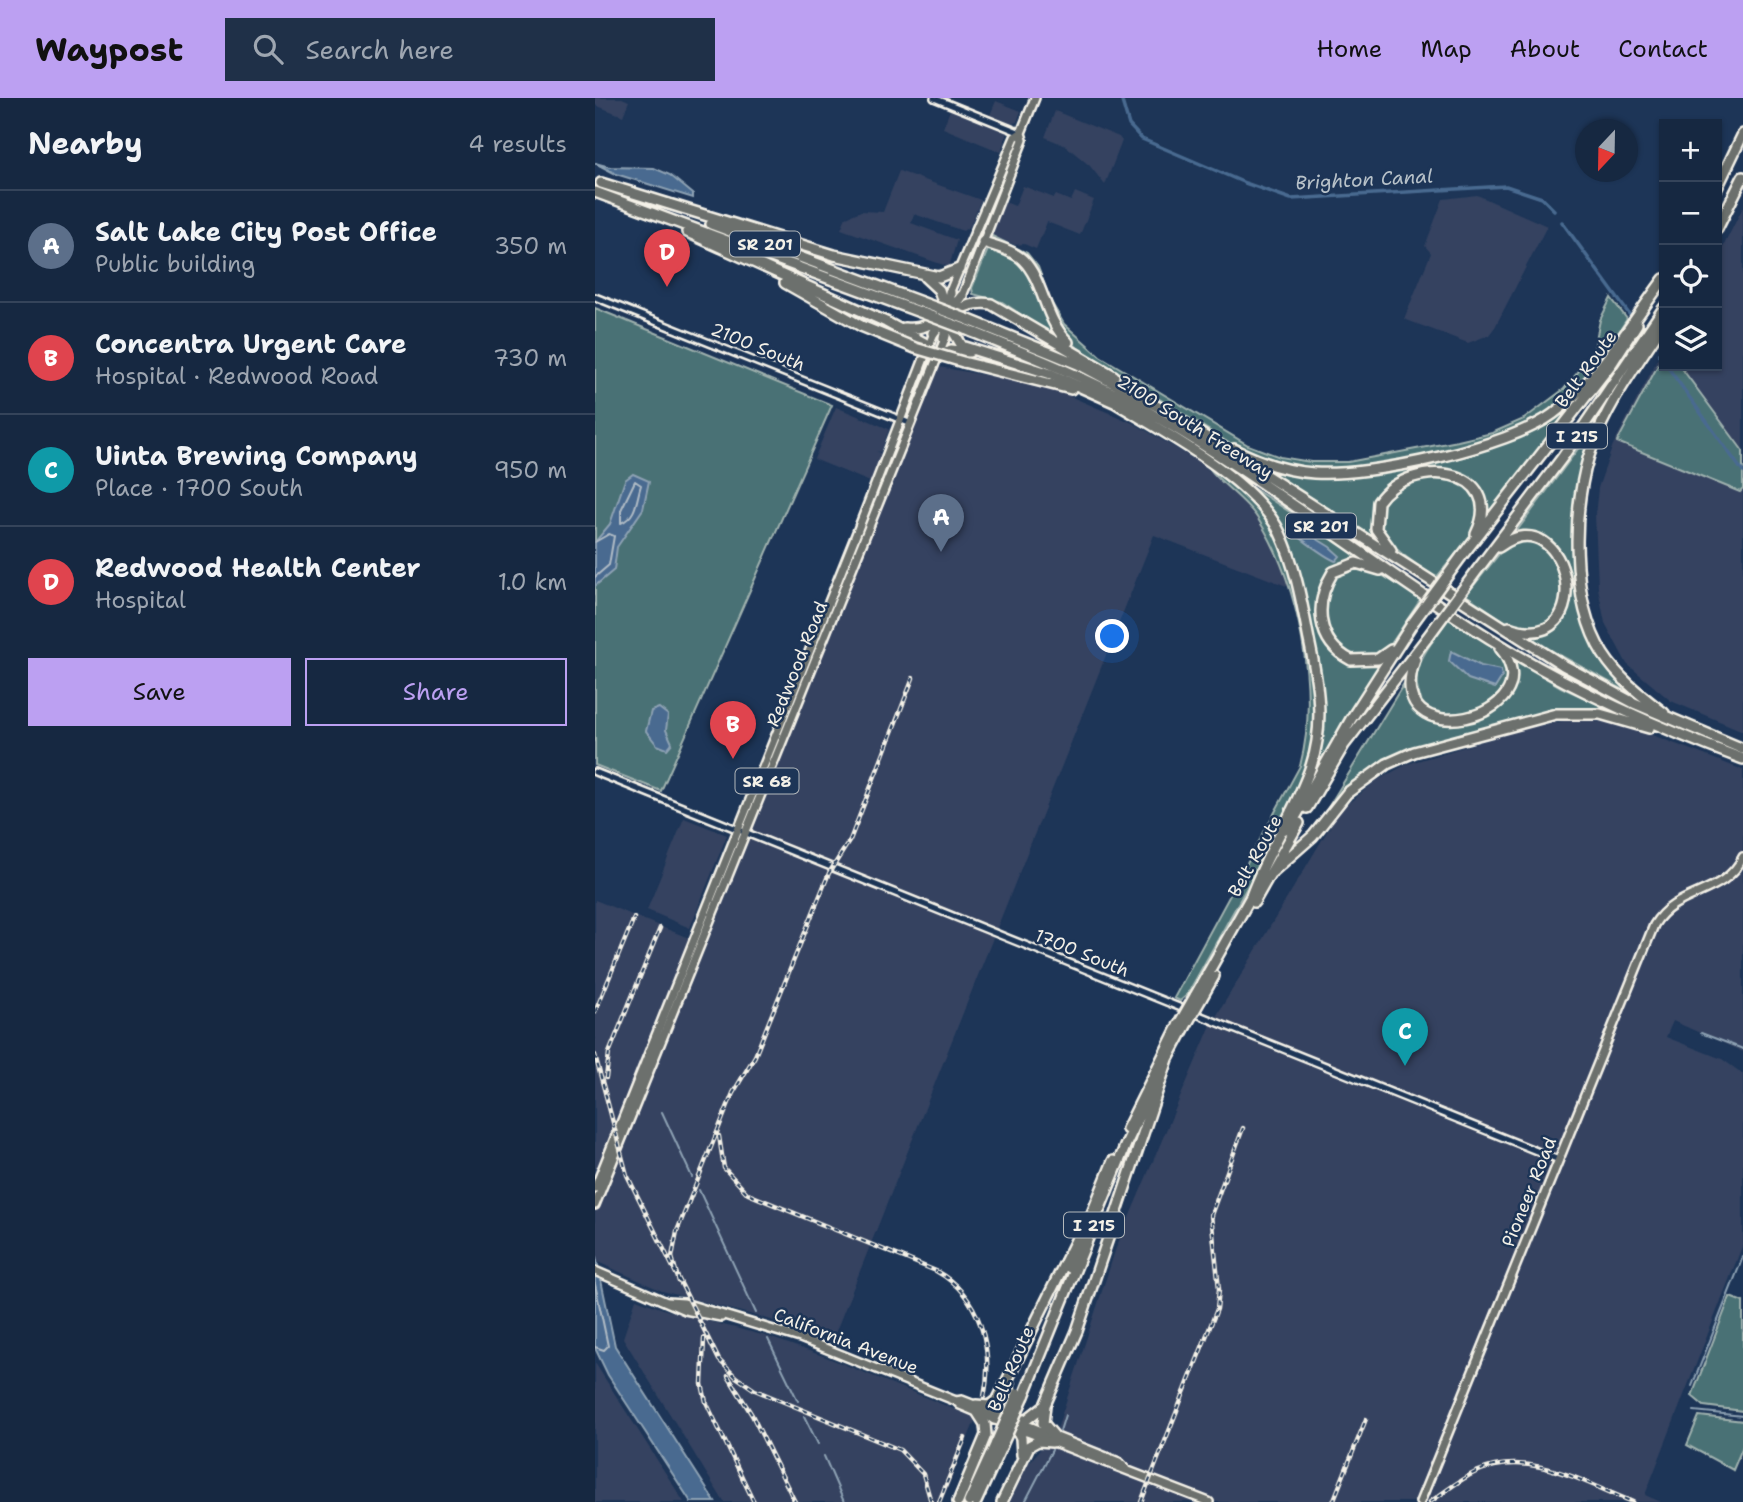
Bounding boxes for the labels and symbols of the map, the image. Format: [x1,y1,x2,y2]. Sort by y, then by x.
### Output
north arrow [1575,119,1638,182]
water label: Brighton Canal [1294,163,1434,196]
pin: D [644,229,690,287]
road number: SR 201 [730,232,800,256]
street label: 2100 South [707,317,809,377]
street label: Belt Route [1550,325,1622,413]
street label: 2100 South Freeway [1113,369,1277,485]
road number: I 215 [1547,424,1607,448]
pin: A [918,494,964,552]
road number: SR 201 [1286,514,1356,538]
street label: Redwood Road [761,598,833,730]
your location [1095,619,1129,653]
pin: B [710,701,756,759]
road number: SR 68 [735,768,799,794]
street label: Belt Route [1223,811,1287,901]
street label: 1700 South [1031,923,1133,983]
pin: C [1382,1008,1428,1066]
street label: Pioneer Road [1496,1133,1562,1251]
road number: I 215 [1064,1212,1124,1238]
street label: California Avenue [770,1302,922,1380]
street label: Belt Route [982,1323,1040,1415]

